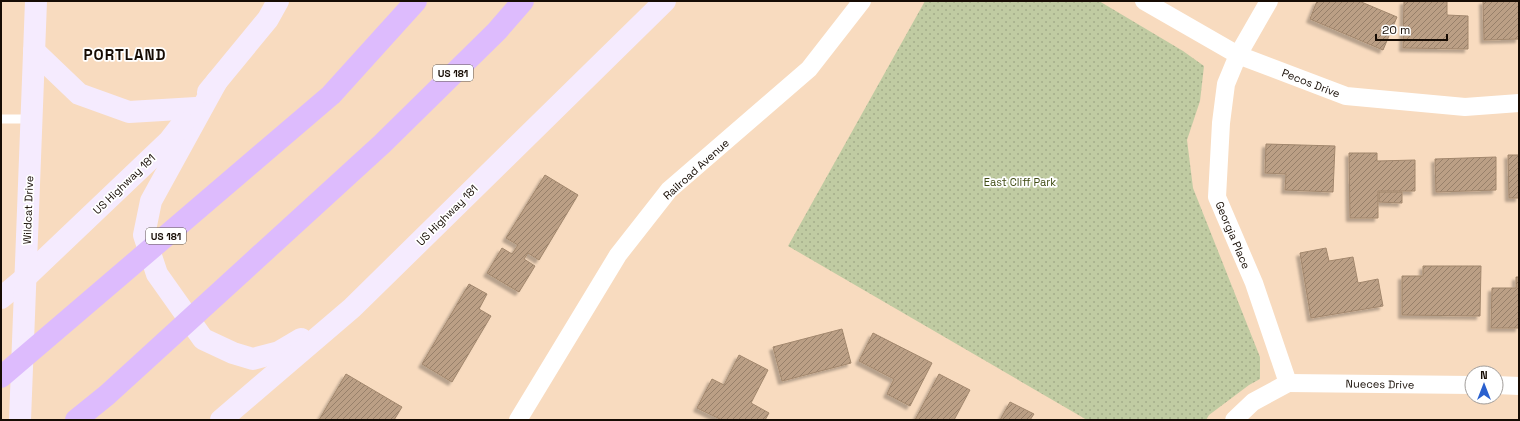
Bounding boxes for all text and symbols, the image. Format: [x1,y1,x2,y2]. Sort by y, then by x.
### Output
scale bar [1376,16,1447,42]
text: 20 m [1382,22,1410,38]
district label: PORTLAND [83,45,167,64]
road number: US 181 [433,65,473,81]
street label: Pecos Drive [1280,65,1342,101]
street label: Railroad Avenue [660,136,732,202]
street label: US Highway 181 [90,151,158,217]
street label: Wildcat Drive [20,175,36,245]
park label: East Cliff Park [984,175,1056,189]
street label: US Highway 181 [413,181,481,249]
street label: Georgia Place [1212,199,1254,271]
road number: US 181 [146,228,186,244]
north arrow [1464,365,1504,405]
text: N [1480,368,1488,382]
street label: Nueces Drive [1346,376,1414,392]

